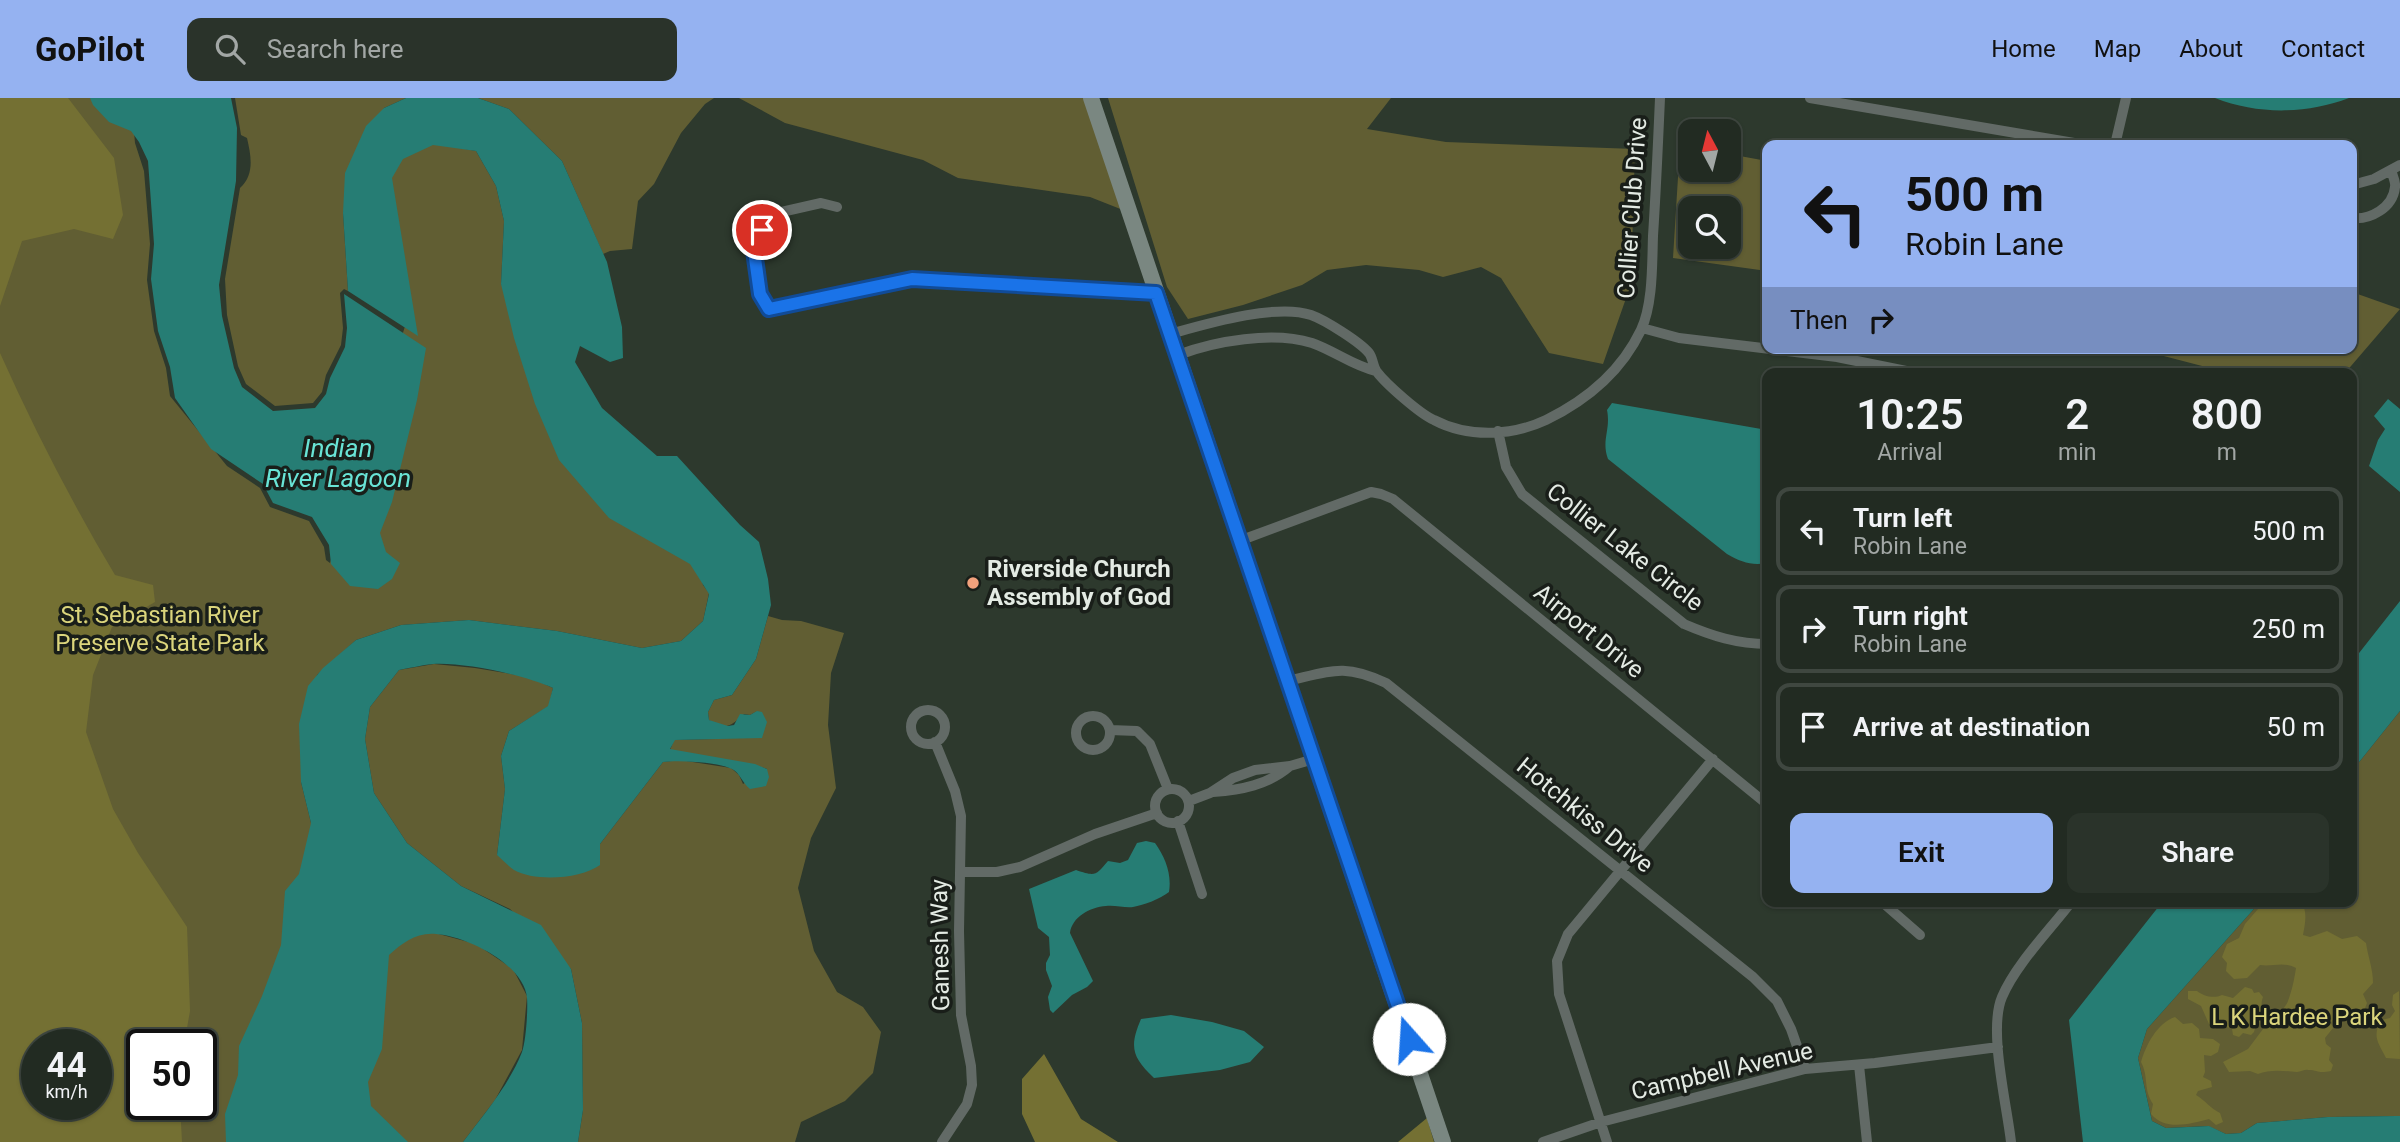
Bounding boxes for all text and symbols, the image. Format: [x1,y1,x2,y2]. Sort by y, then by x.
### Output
search box [187,18,677,81]
text: GoPilot [35,30,145,69]
icon: search [211,30,249,68]
text: Search here [267,34,403,64]
text: Home [1991,35,2056,63]
text: Map [2094,35,2141,63]
text: About [2179,35,2243,63]
text: Contact [2281,35,2365,63]
street label: Collier Club Drive [1612,116,1652,300]
north arrow [1678,119,1741,182]
map controls [1678,119,1741,259]
text: 500 m [1905,166,2044,223]
icon: left [1790,168,1881,259]
button: search [1678,196,1741,259]
pin [732,200,792,260]
icon: arrive [743,211,781,249]
text: Robin Lane [1905,225,2064,263]
icon: right [1862,301,1900,339]
text: Then [1790,305,1848,335]
text: 10:25 [1856,390,1964,439]
text: 2 [2065,390,2089,439]
text: 800 [2191,390,2263,439]
water label: Indian River Lagoon [265,433,411,493]
text: Arrival [1877,439,1943,466]
text: min [2058,439,2096,466]
text: m [2217,439,2237,466]
street label: Collier Lake Circle [1541,477,1709,617]
text: Turn left [1853,503,1952,533]
icon: left [1794,512,1832,550]
text: 500 m [2252,516,2325,546]
text: Robin Lane [1853,533,1967,560]
place label: Riverside Church Assembly of God [987,555,1171,611]
marker: Riverside Church Assembly of God [965,575,981,591]
street label: Airport Drive [1528,578,1650,684]
park label: St. Sebastian River Preserve State Park [55,601,266,657]
text: Turn right [1853,601,1968,631]
icon: right [1794,610,1832,648]
text: 250 m [2252,614,2325,644]
text: Robin Lane [1853,631,1967,658]
icon: arrive [1794,708,1832,746]
text: Arrive at destination [1853,712,2090,742]
text: 50 m [2267,712,2325,742]
street label: Hotchkiss Drive [1511,752,1659,878]
button: Exit [1790,813,2053,893]
button: Share [2067,813,2329,893]
street label: Ganesh Way [925,878,955,1011]
position arrow [1372,1002,1446,1076]
park label: L K Hardee Park [2211,1003,2383,1031]
speed limit sign: 50 [126,1029,217,1120]
street label: Campbell Avenue [1628,1036,1816,1106]
text: 44 [46,1045,87,1086]
text: km/h [45,1081,88,1102]

